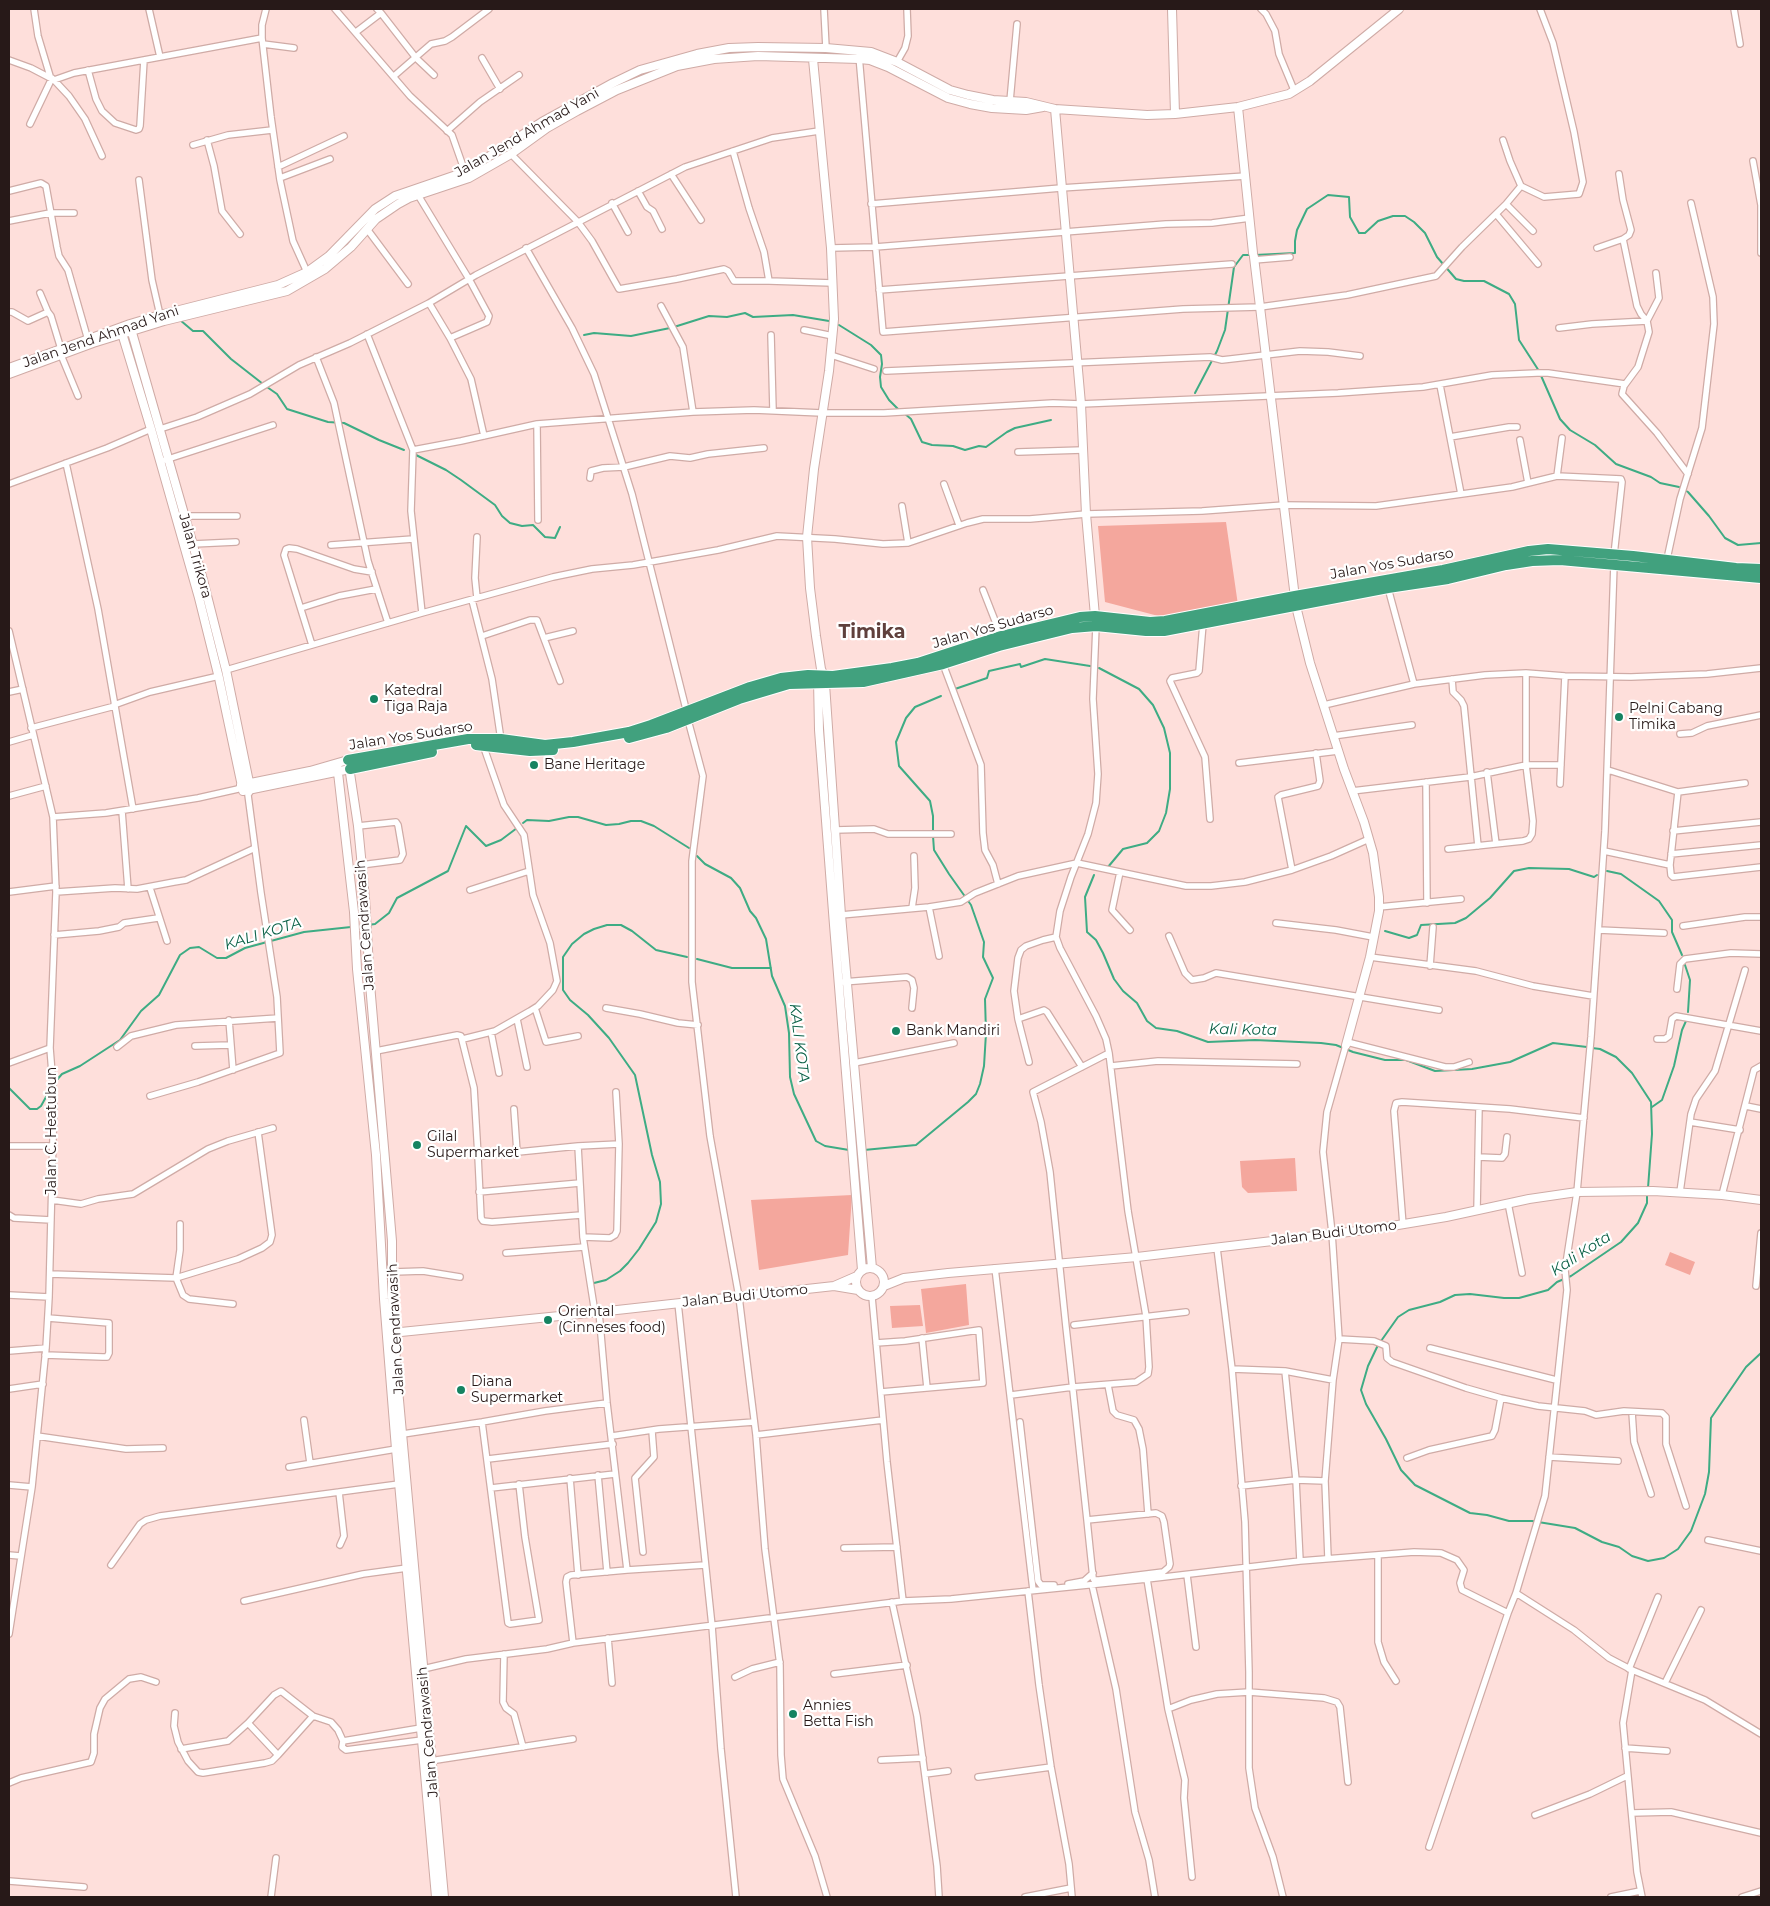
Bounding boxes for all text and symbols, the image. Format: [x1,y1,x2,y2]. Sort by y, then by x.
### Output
street label: Jalan Jend Ahmad Yani [452,85,602,181]
street label: Jalan Jend Ahmad Yani [21,302,181,372]
street label: Jalan Trikora [175,512,215,600]
street label: Jalan Yos Sudarso [1329,545,1455,583]
street label: Jalan Yos Sudarso [931,602,1055,652]
district label: Timika [838,621,906,643]
place label: Katedral Tiga Raja [384,683,448,716]
marker: Katedral Tiga Raja [368,693,380,705]
place label: Pelni Cabang Timika [1629,701,1723,734]
marker: Pelni Cabang Timika [1613,711,1625,723]
street label: Jalan Yos Sudarso [348,718,474,754]
place label: Bane Heritage [544,757,645,773]
marker: Bane Heritage [528,759,540,771]
street label: Jalan Cendrawasih [352,859,378,991]
water label: KALI KOTA [222,914,304,954]
water label: KALI KOTA [785,1002,813,1084]
water label: Kali Kota [1209,1020,1277,1040]
place label: Bank Mandiri [906,1023,1000,1039]
marker: Bank Mandiri [890,1025,902,1037]
street label: Jalan C. Heatubun [44,1067,60,1195]
place label: Gilal Supermarket [427,1129,519,1162]
marker: Gilal Supermarket [411,1139,423,1151]
street label: Jalan Budi Utomo [1270,1217,1398,1249]
water label: Kali Kota [1548,1228,1614,1280]
street label: Jalan Cendrawasih [384,1263,408,1395]
street label: Jalan Budi Utomo [681,1281,809,1311]
place label: Oriental (Cinneses food) [558,1304,666,1336]
marker: Oriental (Cinneses food) [542,1314,554,1326]
place label: Diana Supermarket [471,1374,563,1406]
marker: Diana Supermarket [455,1384,467,1396]
street label: Jalan Cendrawasih [414,1666,442,1798]
place label: Annies Betta Fish [803,1698,874,1730]
marker: Annies Betta Fish [787,1708,799,1720]

